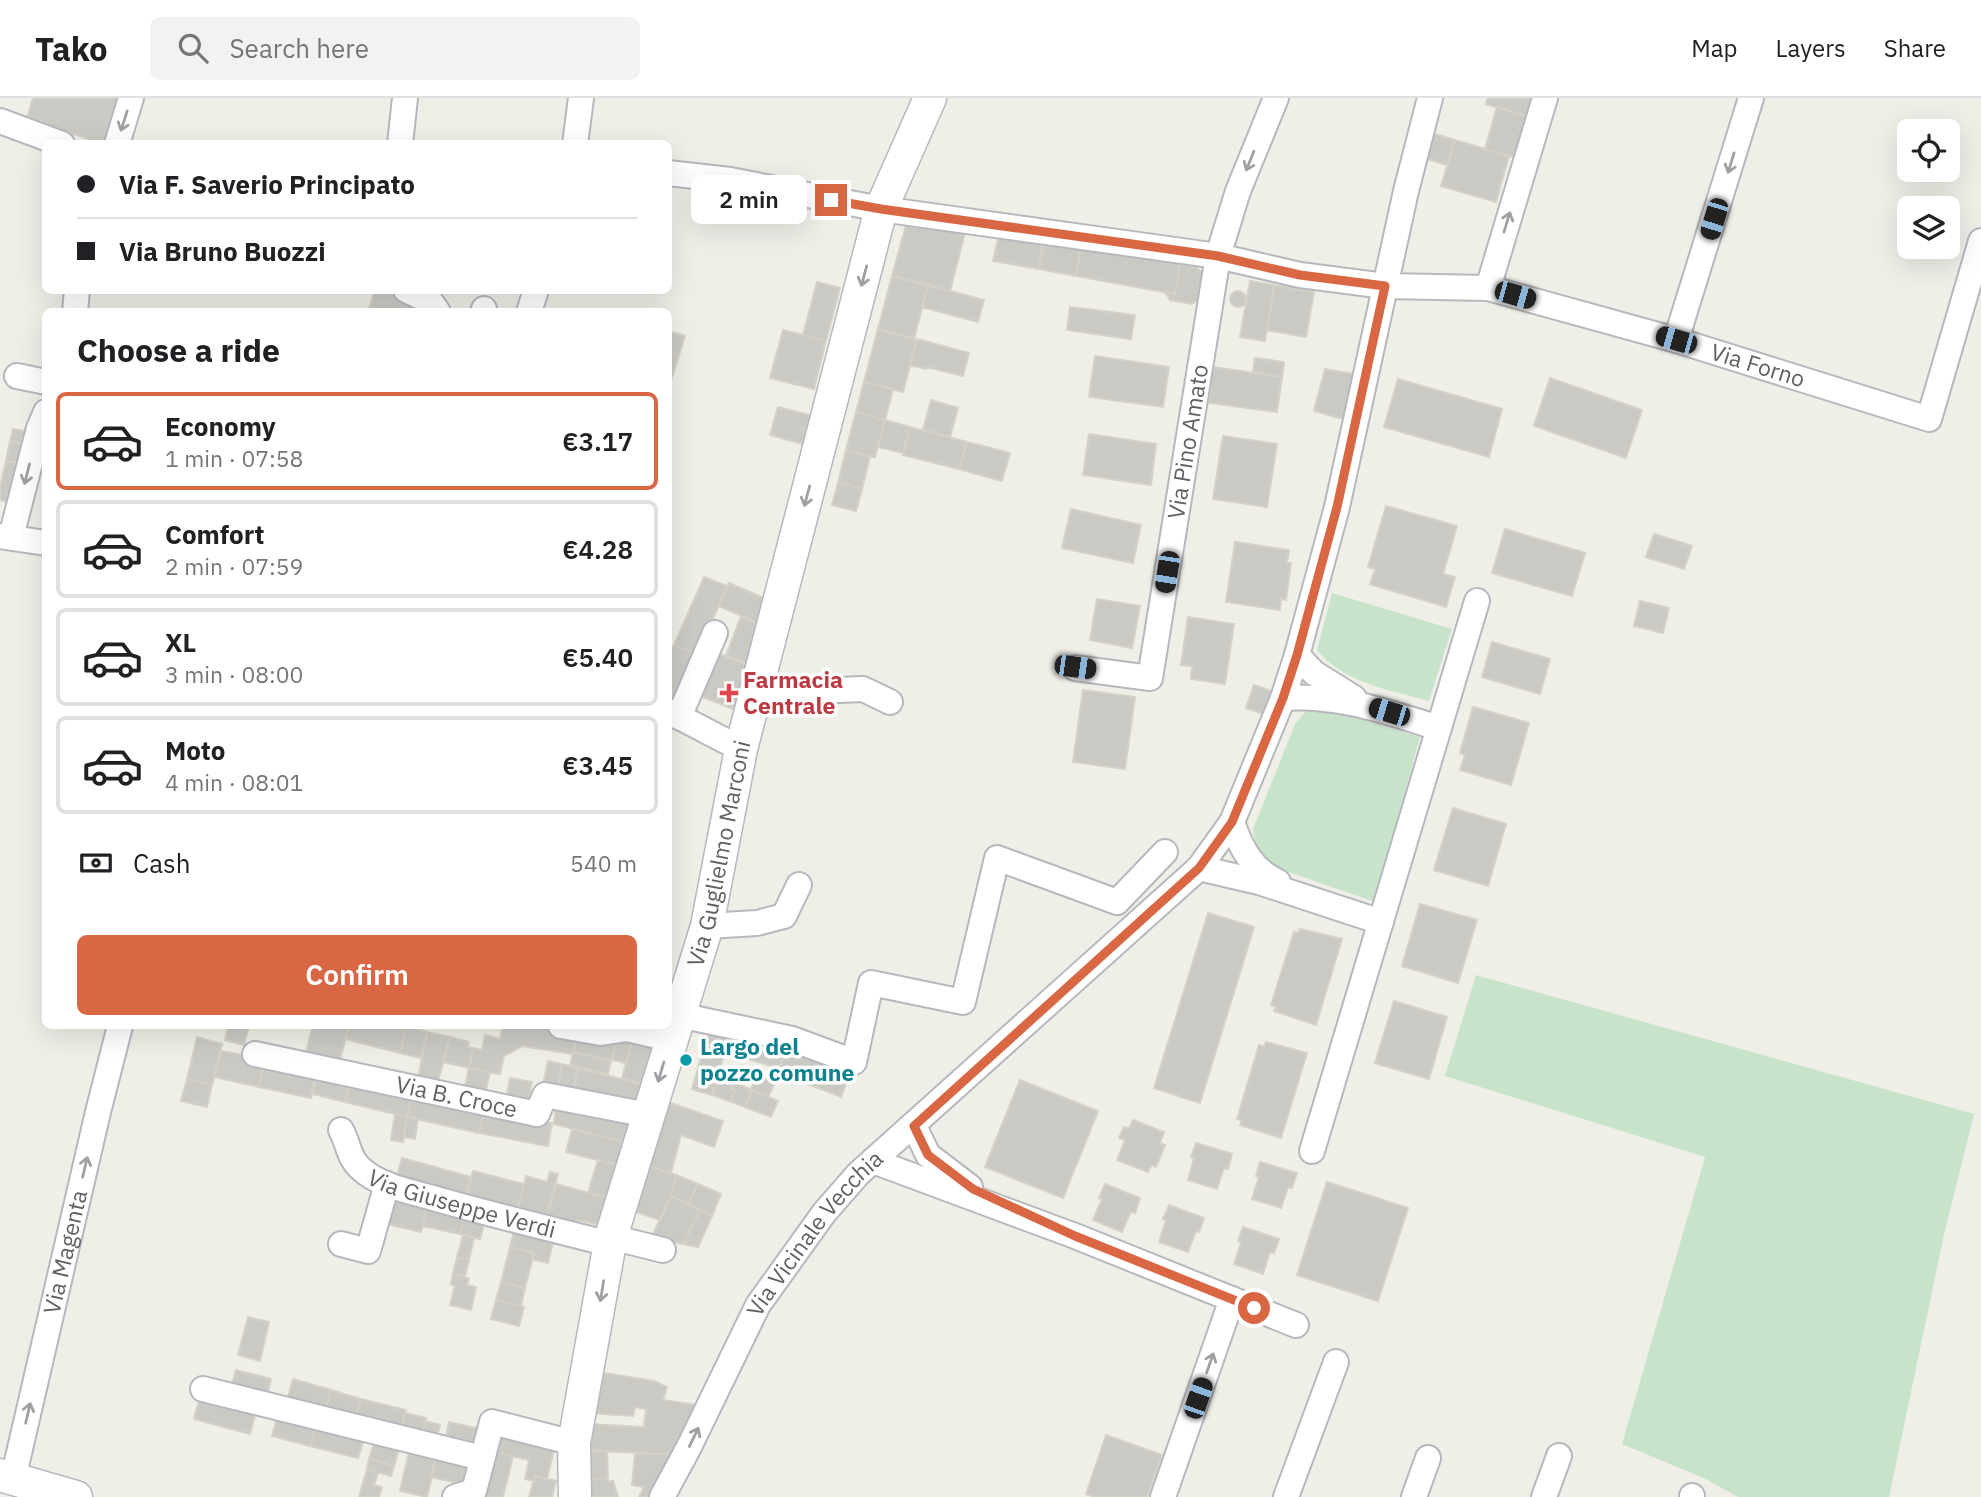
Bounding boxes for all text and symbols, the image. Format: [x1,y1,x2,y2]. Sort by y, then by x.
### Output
search box [150,17,640,80]
text: Tako [35,27,108,70]
icon: search [174,29,212,67]
text: Search here [230,31,369,65]
text: Map [1691,32,1738,64]
text: Layers [1776,32,1846,64]
text: Share [1884,32,1946,64]
one-way arrow [117,109,129,131]
map controls [1897,119,1960,259]
button: locate [1897,119,1960,182]
one-way arrow [1243,150,1256,172]
one-way arrow [1724,152,1737,174]
text: Via F. Saverio Principato [119,167,415,201]
callout: 2 min [691,176,806,224]
text: 2 min [719,184,779,214]
route end [815,184,847,216]
car [1698,196,1731,242]
button: layers [1897,196,1960,259]
one-way arrow [1502,212,1515,234]
text: Via Bruno Buozzi [119,234,326,268]
one-way arrow [857,264,870,286]
car [1492,279,1539,311]
car [1653,324,1700,356]
text: Choose a ride [77,329,280,371]
street label: Via Forno [1707,336,1809,393]
street label: Via Pino Amato [1160,362,1214,521]
text: Economy [165,409,276,443]
icon: car [81,410,144,473]
text: €3.17 [562,424,633,458]
text: 1 min · 07:58 [165,443,303,473]
one-way arrow [20,462,33,485]
one-way arrow [800,484,813,507]
text: Comfort [165,517,264,551]
icon: car [81,518,144,581]
text: €4.28 [562,532,633,566]
car [1154,550,1181,594]
text: 2 min · 07:59 [165,551,303,581]
text: XL [165,625,196,659]
icon: car [81,626,144,689]
text: €5.40 [562,640,633,674]
car [1053,654,1098,680]
text: 3 min · 08:00 [165,659,303,689]
place label: Farmacia Centrale [743,664,843,720]
marker: Farmacia Centrale [721,685,737,701]
car [1366,696,1413,728]
text: Moto [165,733,225,767]
icon: car [81,734,144,797]
street label: Via Guglielmo Marconi [679,737,757,970]
text: €3.45 [562,748,633,782]
text: 4 min · 08:01 [165,767,303,797]
icon: cash [77,844,115,882]
text: Cash [133,846,190,880]
text: 540 m [570,848,637,878]
button: Confirm [77,935,637,1015]
place label: Largo del pozzo comune [700,1031,854,1087]
marker: Largo del pozzo comune [678,1052,694,1068]
one-way arrow [654,1061,667,1083]
street label: Via B. Croce [393,1068,520,1123]
street label: Via Vicinale Vecchia [739,1143,889,1321]
one-way arrow [79,1156,92,1179]
street label: Via Giuseppe Verdi [363,1162,559,1244]
street label: Via Magenta [36,1187,93,1317]
one-way arrow [595,1279,608,1302]
route start [1238,1292,1270,1324]
one-way arrow [1205,1353,1217,1375]
car [1182,1375,1215,1421]
one-way arrow [22,1402,36,1425]
one-way arrow [687,1427,701,1448]

